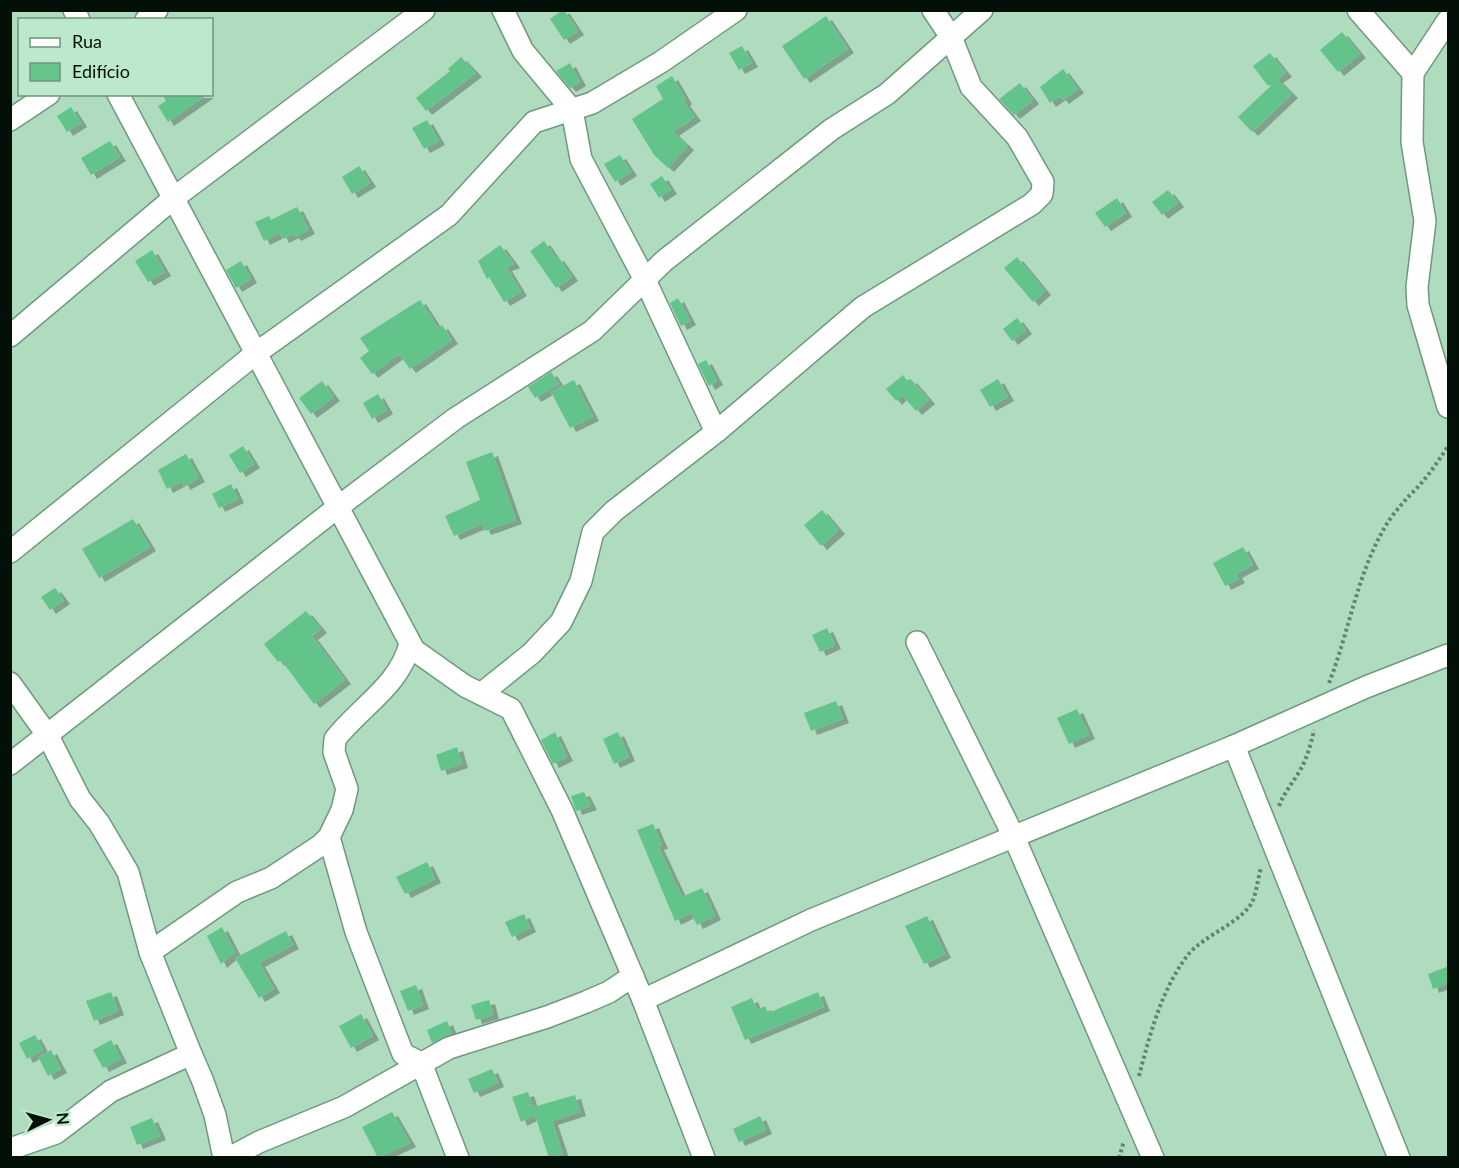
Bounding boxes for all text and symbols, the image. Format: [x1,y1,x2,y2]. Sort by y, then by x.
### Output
legend [18,18,213,96]
text: Rua [72,30,102,52]
text: Edifício [72,60,130,82]
north arrow [18,1090,78,1150]
text: N [53,1112,73,1126]

